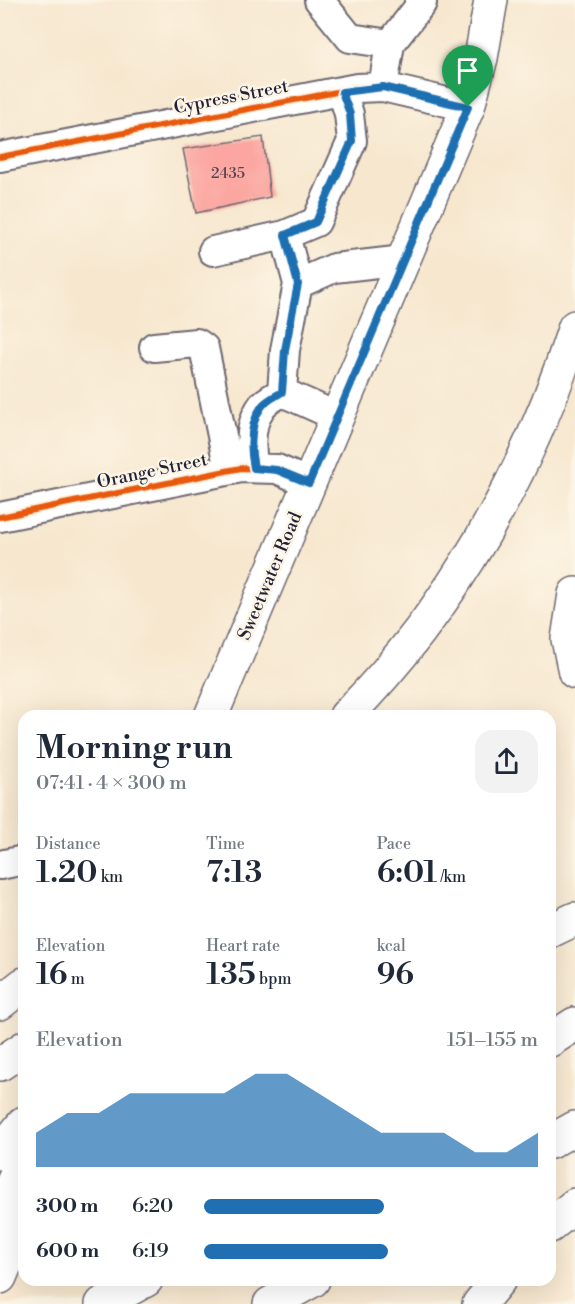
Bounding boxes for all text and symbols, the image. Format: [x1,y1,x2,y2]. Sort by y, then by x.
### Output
pin [442,45,493,107]
icon: arrive [451,54,484,87]
street label: Cypress Street [172,75,291,119]
house number: 2435 [211,164,245,183]
street label: Orange Street [95,448,210,494]
street label: Sweetwater Road [233,508,308,644]
text: Morning run [36,728,233,769]
button: share [475,730,538,793]
text: 07:41 · 4 × 300 m [36,771,187,796]
text: Distance [36,834,101,854]
text: Time [206,834,245,854]
text: Pace [377,834,411,854]
text: 1.20 [36,854,97,892]
text: 7:13 [206,854,262,892]
text: 6:01 [377,854,437,892]
text: km [97,867,123,887]
text: /km [437,867,466,887]
text: Elevation [36,936,105,956]
text: Heart rate [206,936,280,956]
text: kcal [377,936,406,956]
text: 16 [36,956,68,994]
text: 135 [206,956,256,994]
text: 96 [377,956,414,994]
text: m [68,969,85,989]
text: bpm [256,969,291,989]
text: Elevation [36,1028,123,1053]
text: 151–155 m [447,1028,538,1053]
text: 300 m [36,1194,99,1219]
text: 6:20 [132,1194,173,1219]
text: 600 m [36,1239,99,1264]
text: 6:19 [132,1239,169,1264]

